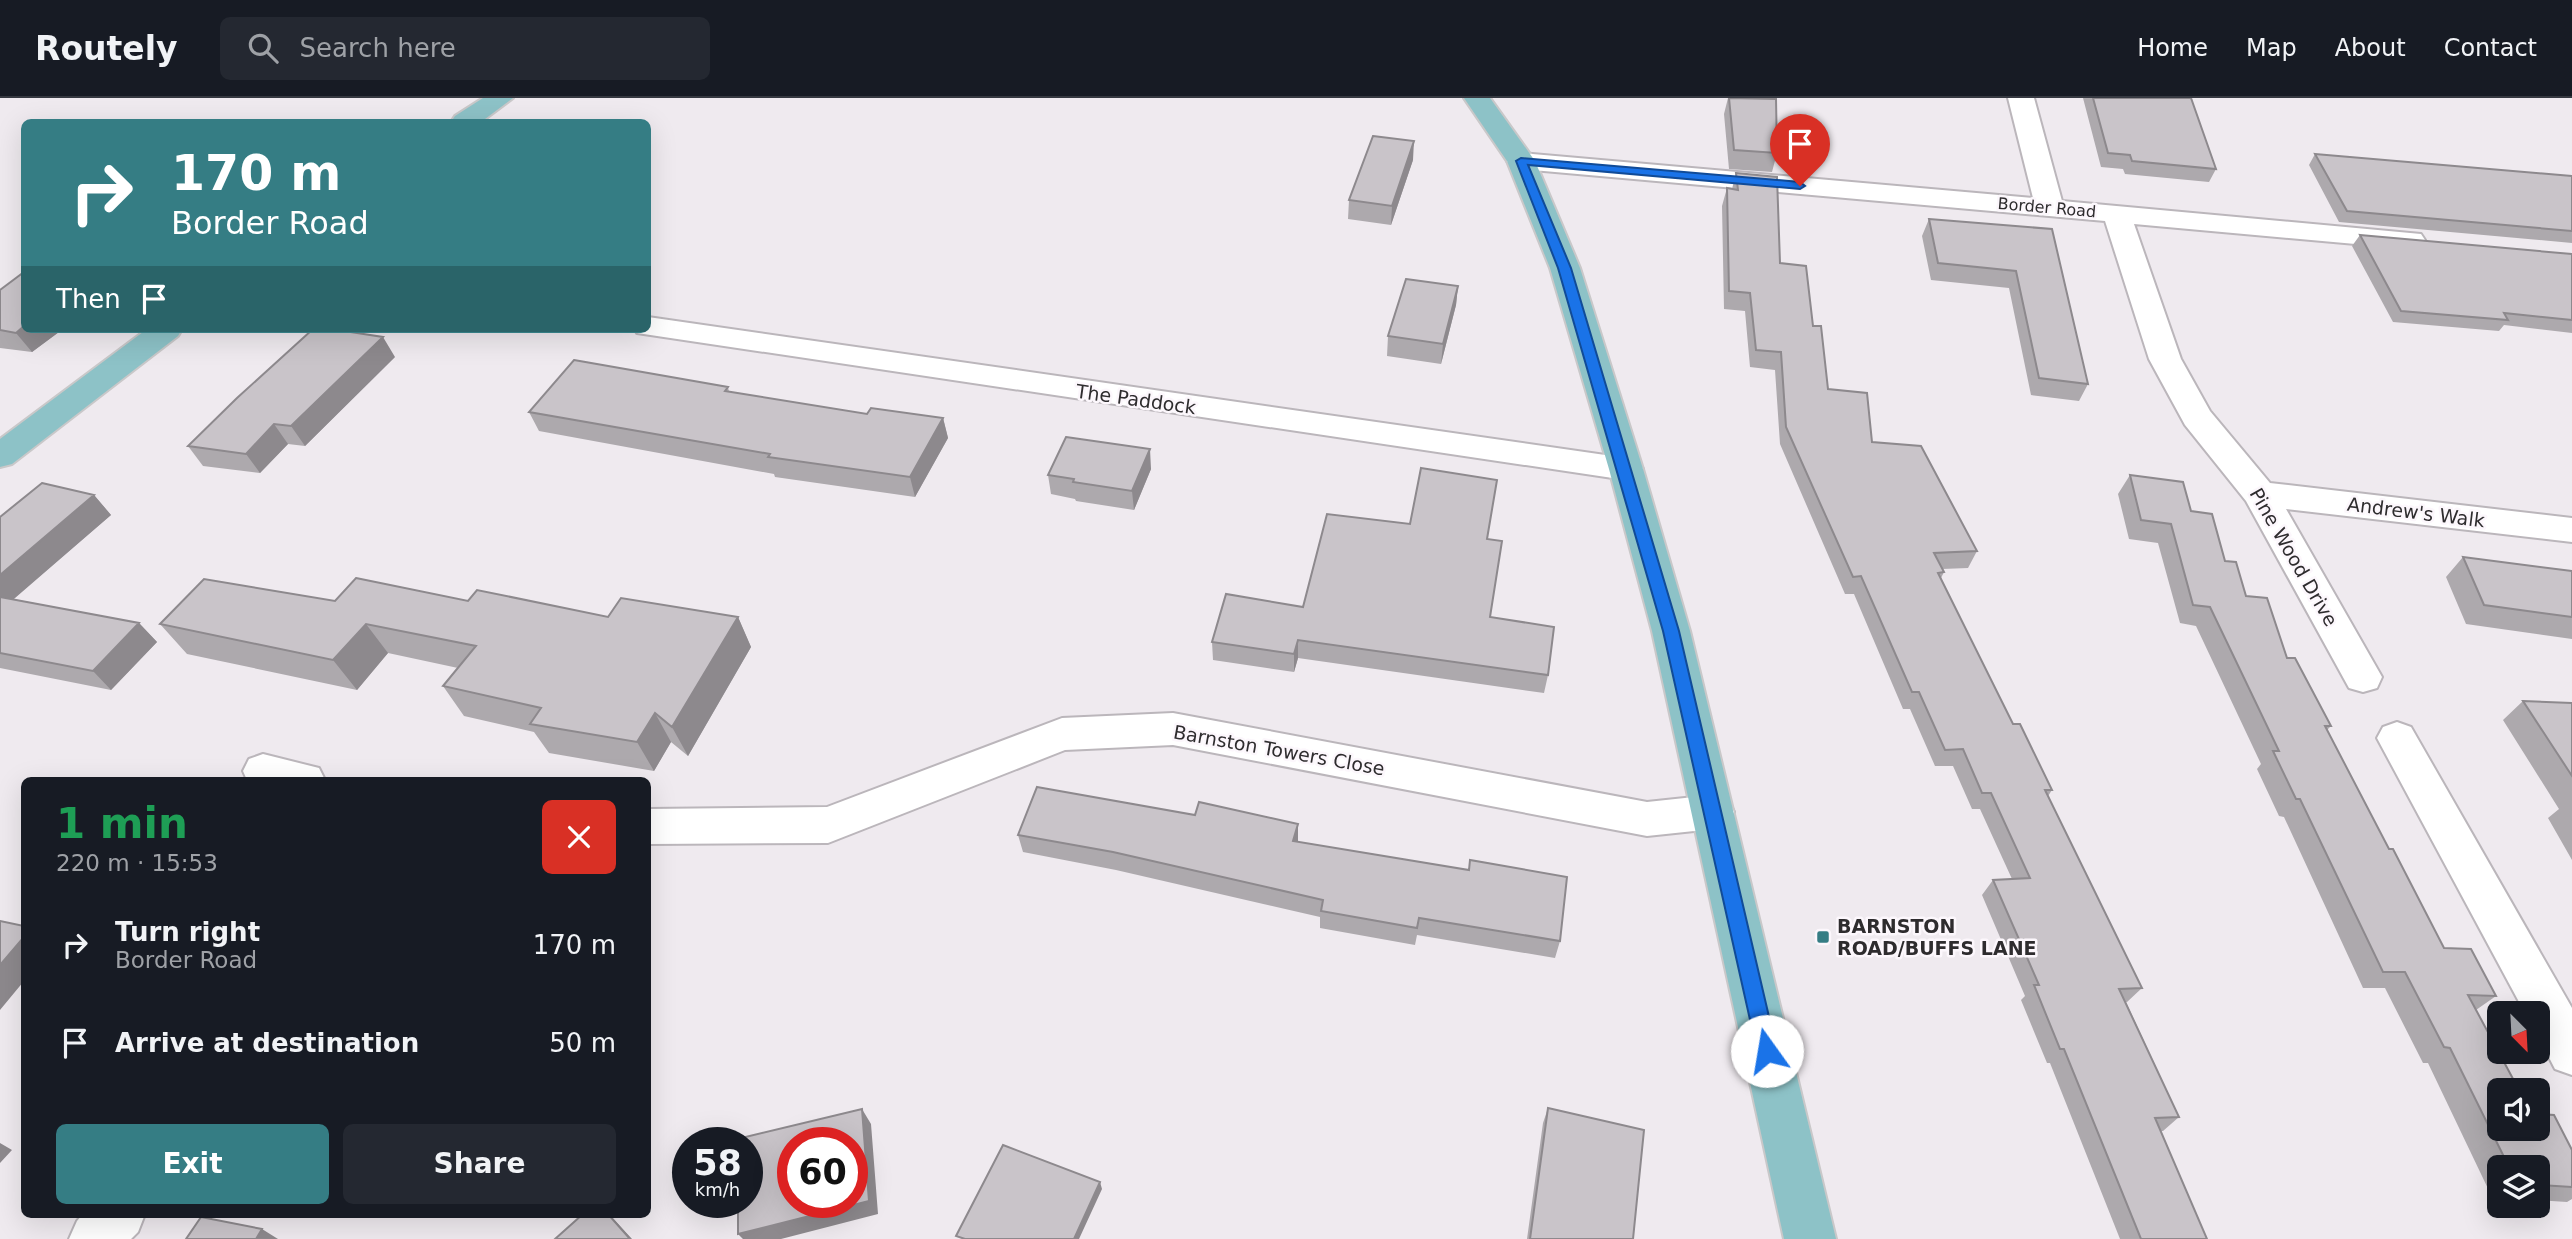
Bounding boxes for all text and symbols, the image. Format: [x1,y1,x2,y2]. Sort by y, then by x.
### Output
search box [220,17,710,80]
text: Routely [35,29,178,68]
icon: search [244,29,282,67]
text: Search here [300,33,456,63]
text: Home [2137,34,2208,62]
text: Map [2246,34,2297,62]
text: About [2335,34,2406,62]
text: Contact [2444,34,2537,62]
pin [1770,114,1830,186]
icon: arrive [1781,125,1819,163]
text: 170 m [171,145,341,202]
icon: right [56,147,147,238]
street label: Border Road [1997,194,2097,221]
text: Border Road [171,204,369,242]
icon: arrive [135,280,173,318]
text: Then [56,284,121,314]
street label: The Paddock [1074,380,1197,418]
street label: Pine Wood Drive [2246,484,2342,630]
street label: Andrew's Walk [2346,493,2486,531]
street label: Barnston Towers Close [1172,721,1386,779]
text: 1 min [56,799,188,848]
button: close [542,800,616,874]
text: 220 m · 15:53 [56,850,218,876]
place label: BARNSTON ROAD/BUFFS LANE [1837,915,2037,959]
text: Turn right [115,917,260,947]
icon: right [56,926,94,964]
marker: BARNSTON ROAD/BUFFS LANE [1815,929,1831,945]
text: 170 m [533,930,616,960]
text: Border Road [115,947,257,973]
north arrow [2487,1001,2550,1064]
map controls [2487,1001,2550,1218]
position arrow [1730,1014,1804,1088]
icon: arrive [56,1024,94,1062]
text: Arrive at destination [115,1028,419,1058]
text: 50 m [549,1028,616,1058]
button: sound [2487,1078,2550,1141]
button: Exit [56,1124,329,1204]
button: Share [343,1124,616,1204]
speed limit sign: 60 [777,1127,868,1218]
text: 58 [693,1143,742,1183]
button: layers [2487,1155,2550,1218]
text: km/h [695,1179,740,1200]

